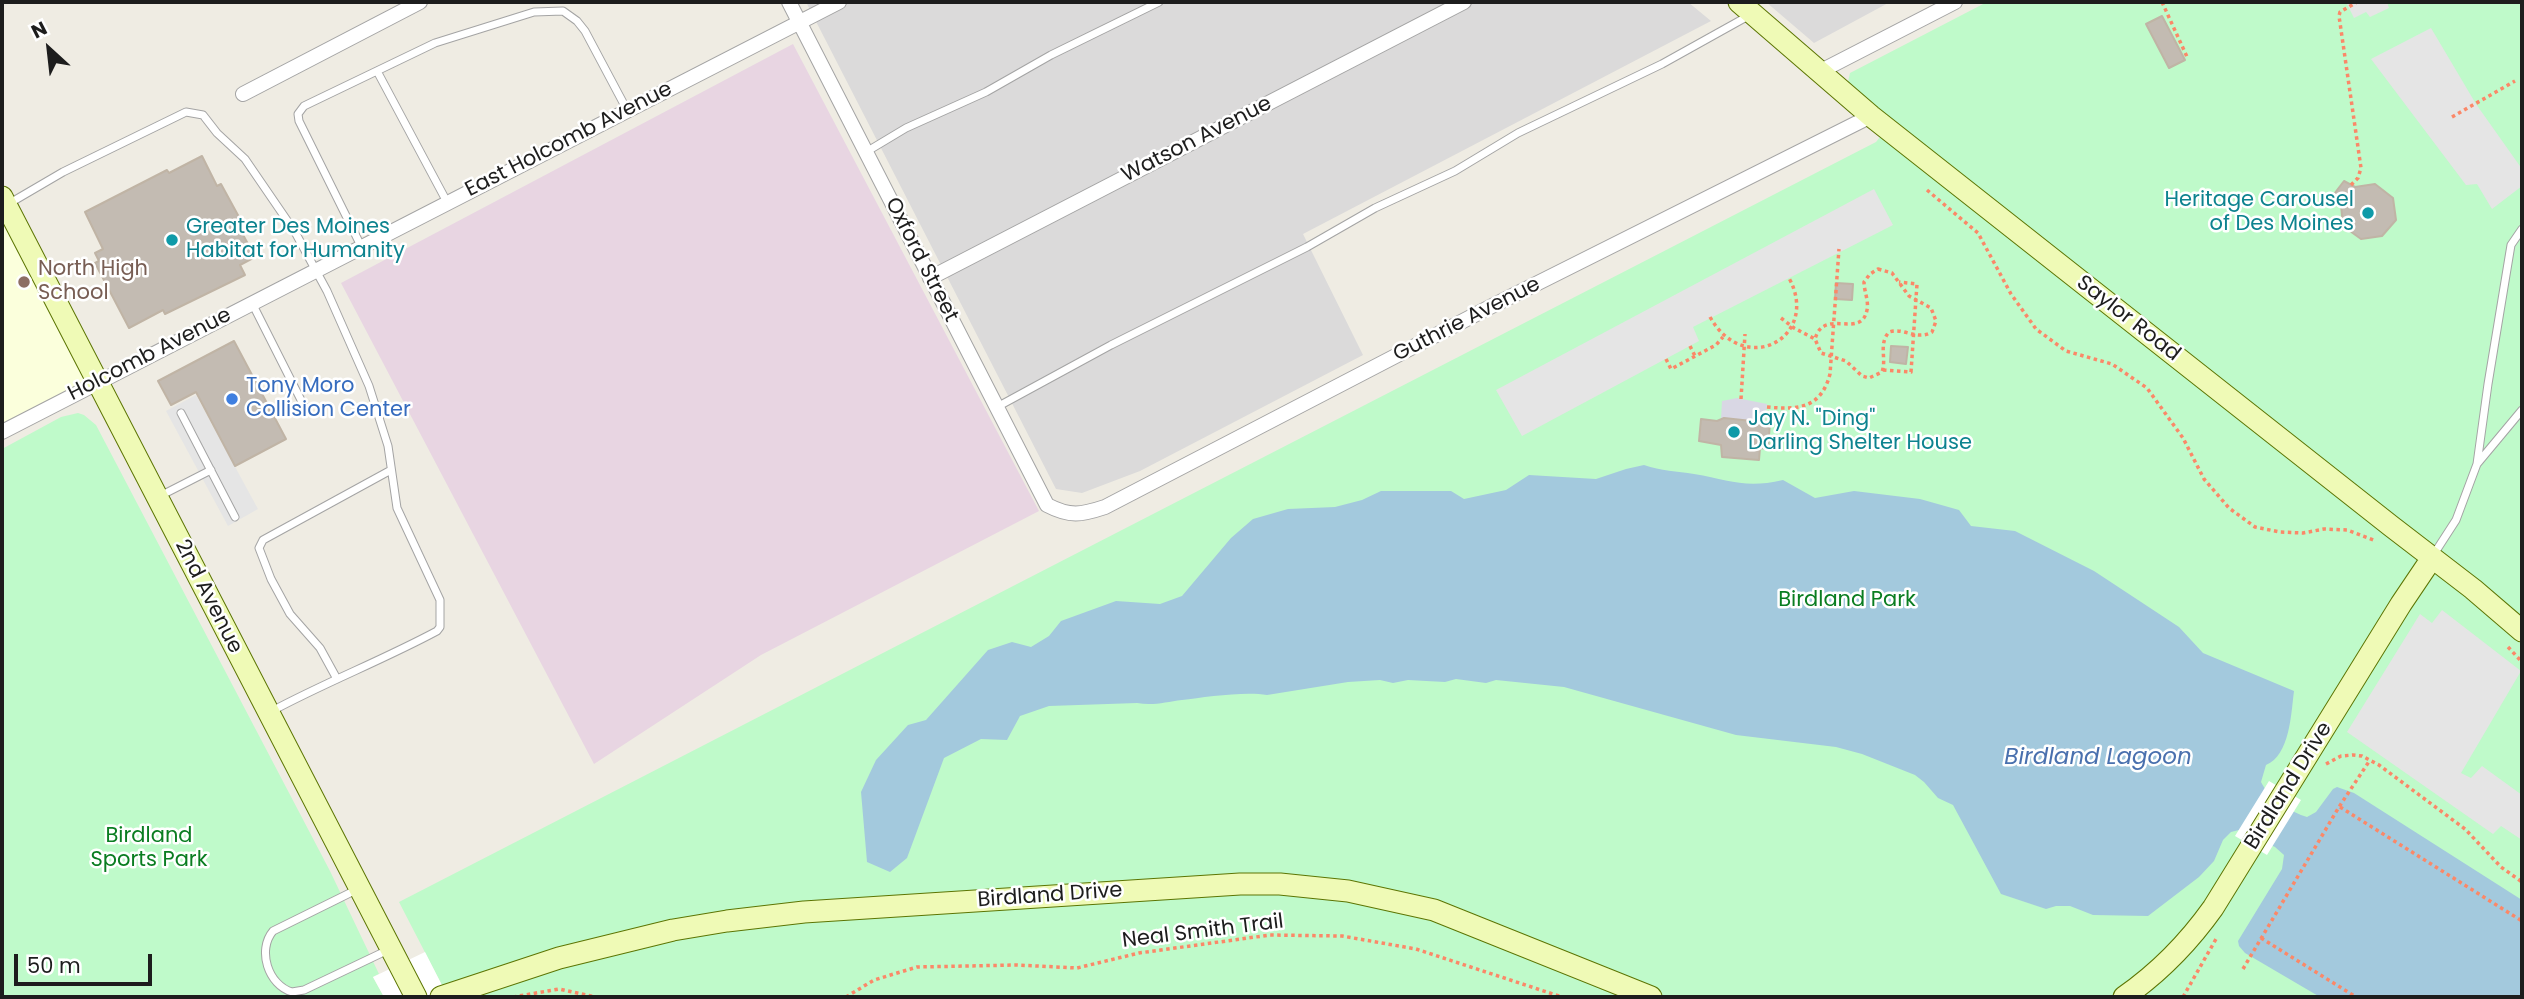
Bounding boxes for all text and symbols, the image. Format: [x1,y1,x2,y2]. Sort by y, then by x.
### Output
north arrow [14,14,84,84]
text: N [27,15,52,45]
street label: East Holcomb Avenue [461,77,677,203]
street label: Watson Avenue [1118,91,1276,189]
place label: Heritage Carousel of Des Moines [2165,188,2354,238]
street label: Oxford Street [879,194,963,326]
marker: Heritage Carousel of Des Moines [2360,205,2376,221]
place label: Greater Des Moines Habitat for Humanity [186,215,405,265]
marker: Greater Des Moines Habitat for Humanity [164,232,180,248]
place label: North High School [38,257,148,307]
street label: Saylor Road [2071,271,2185,367]
street label: Guthrie Avenue [1389,272,1545,368]
marker: North High School [16,274,32,290]
street label: Holcomb Avenue [64,303,236,407]
place label: Tony Moro Collision Center [246,374,411,424]
marker: Tony Moro Collision Center [224,391,240,407]
place label: Jay N. "Ding" Darling Shelter House [1748,407,1972,457]
marker: Jay N. "Ding" Darling Shelter House [1726,424,1742,440]
street label: 2nd Avenue [169,536,247,658]
park label: Birdland Park [1778,588,1916,614]
street label: Birdland Drive [2240,718,2338,854]
water label: Birdland Lagoon [2004,744,2192,772]
park label: Birdland Sports Park [90,824,208,874]
street label: Birdland Drive [977,878,1123,914]
street label: Neal Smith Trail [1121,910,1285,954]
scale bar [18,940,156,984]
text: 50 m [27,951,81,980]

